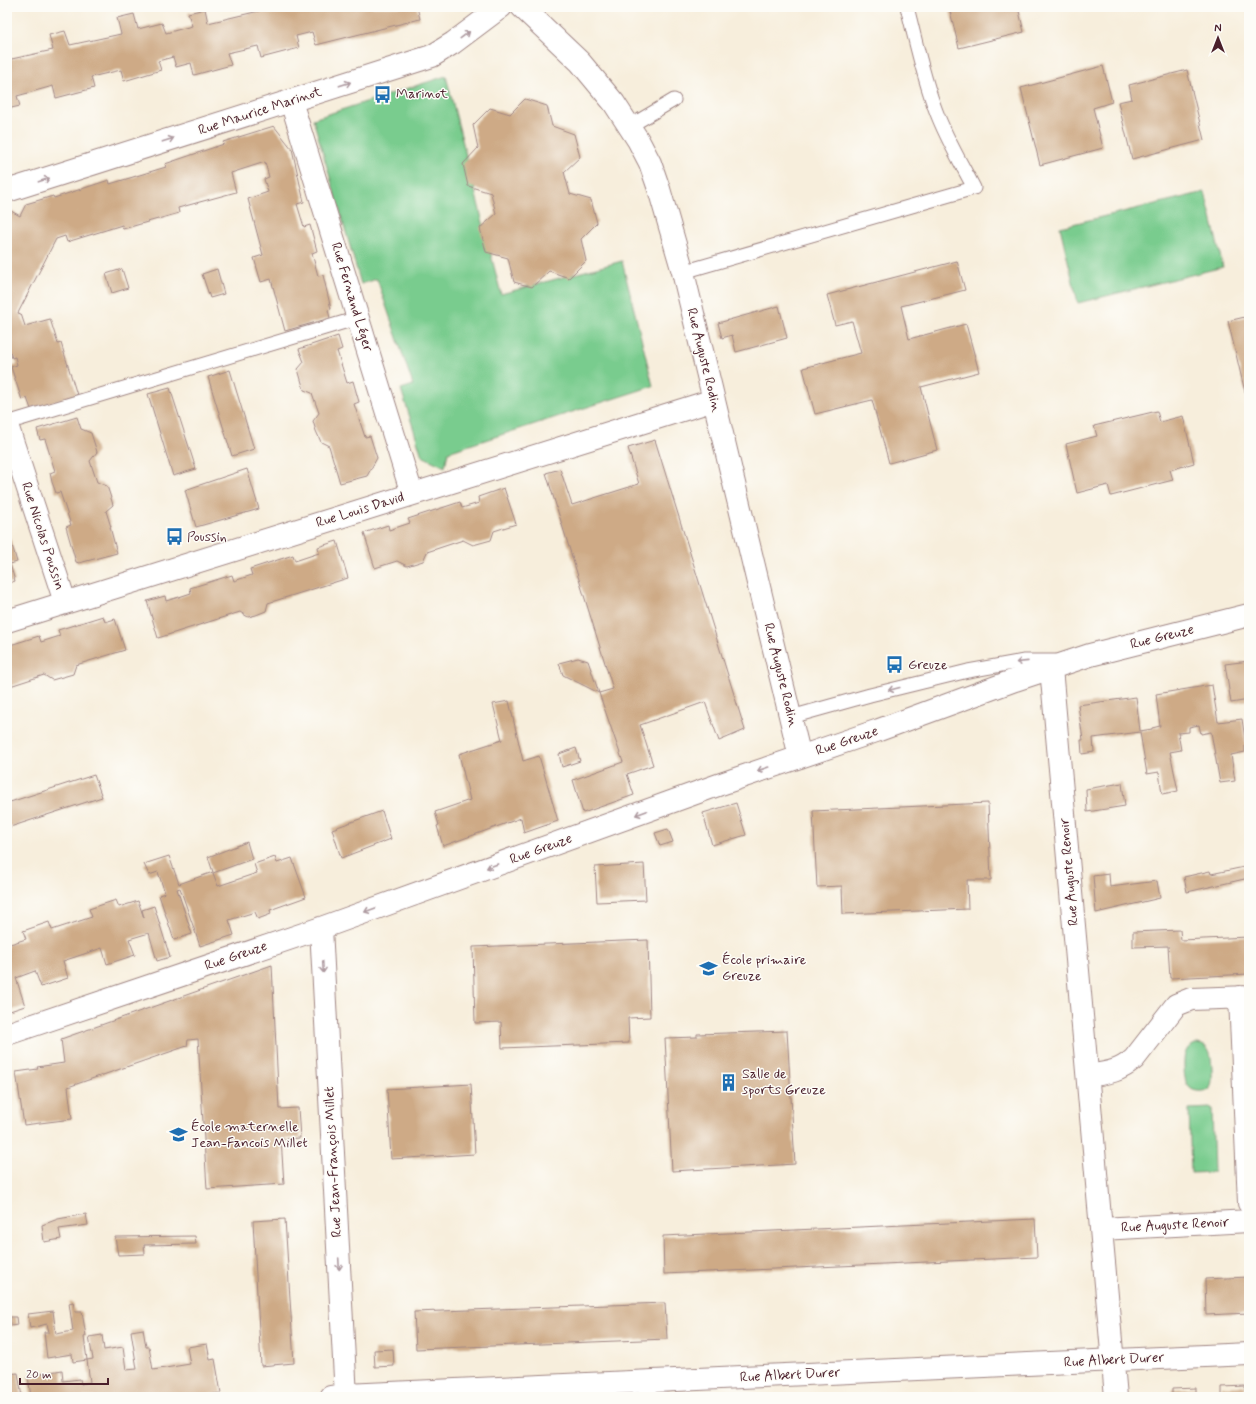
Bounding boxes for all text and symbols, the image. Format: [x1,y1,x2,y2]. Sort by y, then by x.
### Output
north arrow [1198,18,1238,58]
text: N [1214,22,1222,36]
one-way arrow [459,31,470,39]
one-way arrow [339,80,352,87]
street label: Rue Maurice Marinot [196,82,325,139]
bus stop icon: Marinot [373,84,393,104]
place label: Marinot [396,85,449,103]
one-way arrow [161,136,174,143]
one-way arrow [38,175,50,183]
street label: Rue Fernand Léger [327,240,377,354]
street label: Rue Auguste Rodin [682,306,726,414]
street label: Rue Nicolas Poussin [17,480,69,592]
street label: Rue Louis David [314,488,406,532]
bus stop icon: Poussin [164,527,184,547]
place label: Poussin [187,528,227,546]
street label: Rue Greuze [1128,620,1196,654]
street label: Rue Auguste Rodin [759,621,803,729]
bus stop icon: Greuze [885,655,905,675]
place label: Greuze [908,656,948,674]
one-way arrow [1015,658,1028,666]
one-way arrow [888,685,901,693]
street label: Rue Greuze [813,722,881,760]
one-way arrow [758,766,770,774]
one-way arrow [635,810,648,817]
street label: Rue Auguste Renoir [1055,817,1083,927]
street label: Rue Greuze [507,829,575,869]
one-way arrow [487,863,499,871]
one-way arrow [363,907,376,914]
street label: Rue Greuze [202,937,270,975]
place label: École primaire Greuze [722,951,807,985]
school or university icon: École primaire Greuze [699,958,719,978]
one-way arrow [319,960,326,973]
place label: Salle de sports Greuze [742,1065,826,1099]
building icon: Salle de sports Greuze [719,1072,739,1092]
street label: Rue Jean-François Millet [320,1086,346,1238]
place label: École maternelle Jean-Fancois Millet [191,1118,308,1152]
school or university icon: École maternelle Jean-Fancois Millet [168,1125,188,1145]
street label: Rue Auguste Renoir [1120,1213,1230,1237]
one-way arrow [335,1257,342,1270]
street label: Rue Albert Durer [1063,1348,1165,1372]
scale bar [20,1360,108,1386]
street label: Rue Albert Durer [739,1363,841,1387]
text: 20 m [26,1367,52,1383]

